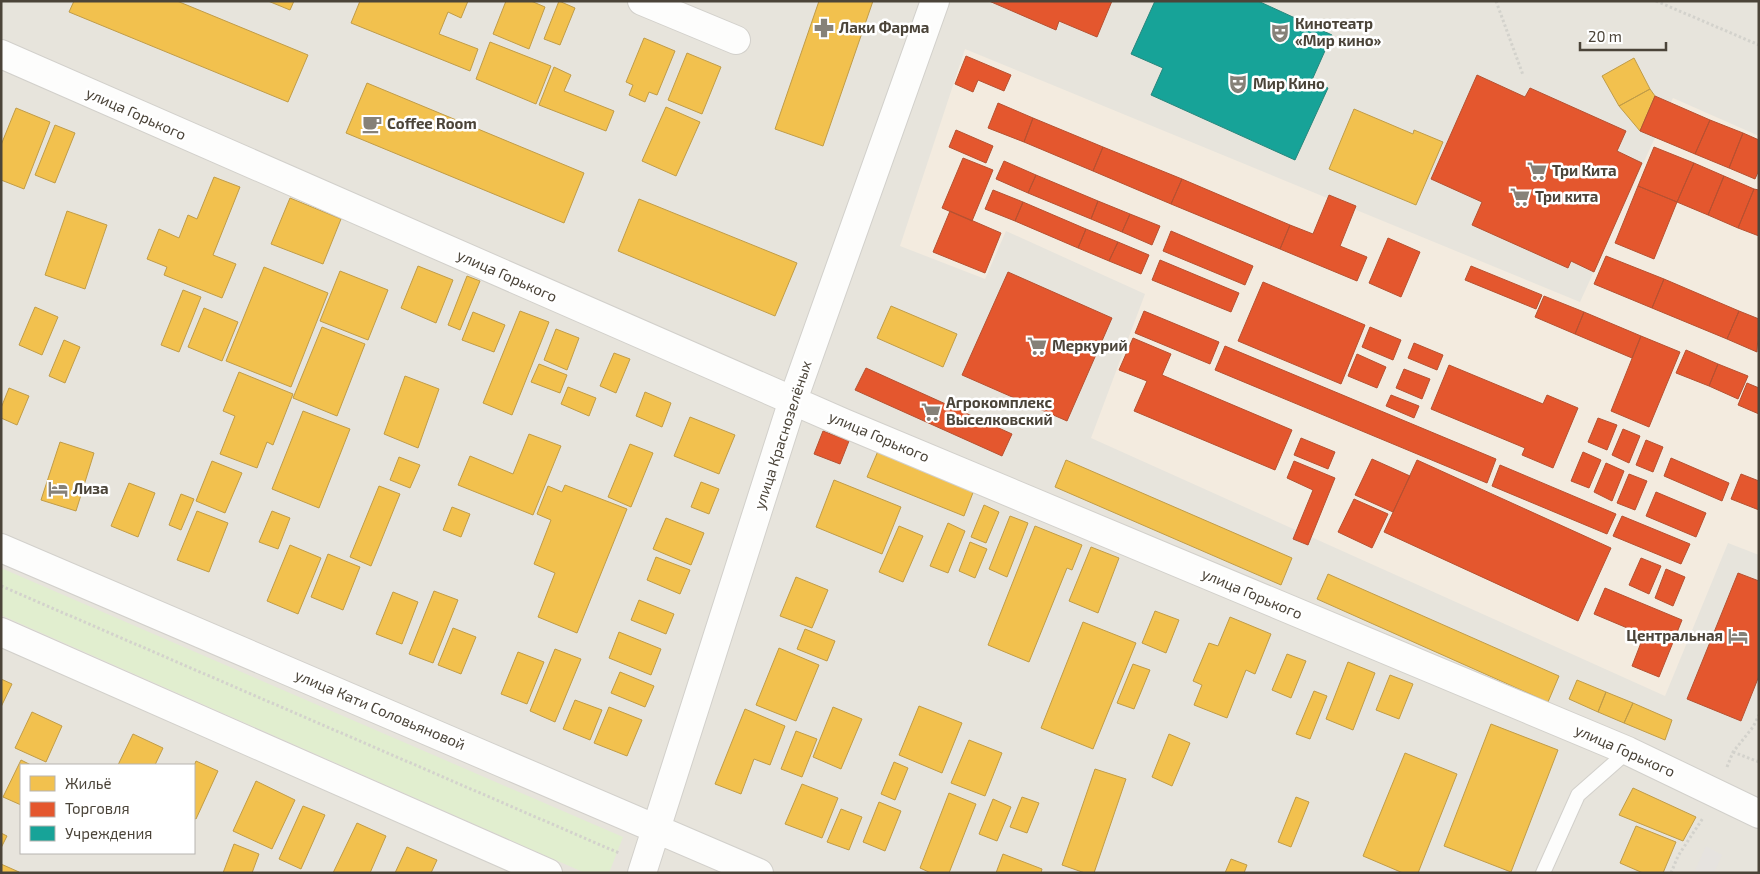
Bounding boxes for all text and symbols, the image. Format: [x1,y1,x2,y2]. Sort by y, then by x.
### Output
place label: Кинотеатр «Мир кино» [1295,14,1382,49]
pharmacy icon: Лаки Фарма [813,17,835,39]
place label: Лаки Фарма [839,18,929,36]
scale bar [1580,20,1666,52]
theatre icon: Кинотеатр «Мир кино» [1269,22,1291,44]
text: 20 m [1588,27,1622,45]
theatre icon: Мир Кино [1227,73,1249,95]
place label: Мир Кино [1253,74,1325,92]
street label: улица Горького [83,83,189,144]
cafe icon: Coffee Room [361,113,383,135]
place label: Coffee Room [387,114,477,132]
supermarket icon: Три Кита [1526,160,1548,182]
place label: Три Кита [1552,161,1617,179]
supermarket icon: Три кита [1509,186,1531,208]
place label: Три кита [1535,187,1598,205]
street label: улица Горького [454,245,560,306]
supermarket icon: Меркурий [1026,335,1048,357]
place label: Меркурий [1052,336,1128,354]
street label: улица Краснозелёных [749,358,816,512]
place label: Агрокомплекс Выселковский [946,393,1053,428]
supermarket icon: Агрокомплекс Выселковский [920,401,942,423]
street label: улица Горького [826,407,932,466]
hotel icon: Лиза [47,478,69,500]
place label: Лиза [73,479,109,497]
street label: улица Горького [1199,564,1305,623]
hotel icon: Центральная [1727,625,1749,647]
place label: Центральная [1626,626,1723,644]
street label: улица Кати Соловьяновой [292,665,468,754]
street label: улица Горького [1572,720,1678,781]
legend [20,764,195,854]
text: Жильё [65,774,112,792]
text: Торговля [65,799,130,817]
text: Учреждения [65,824,152,842]

